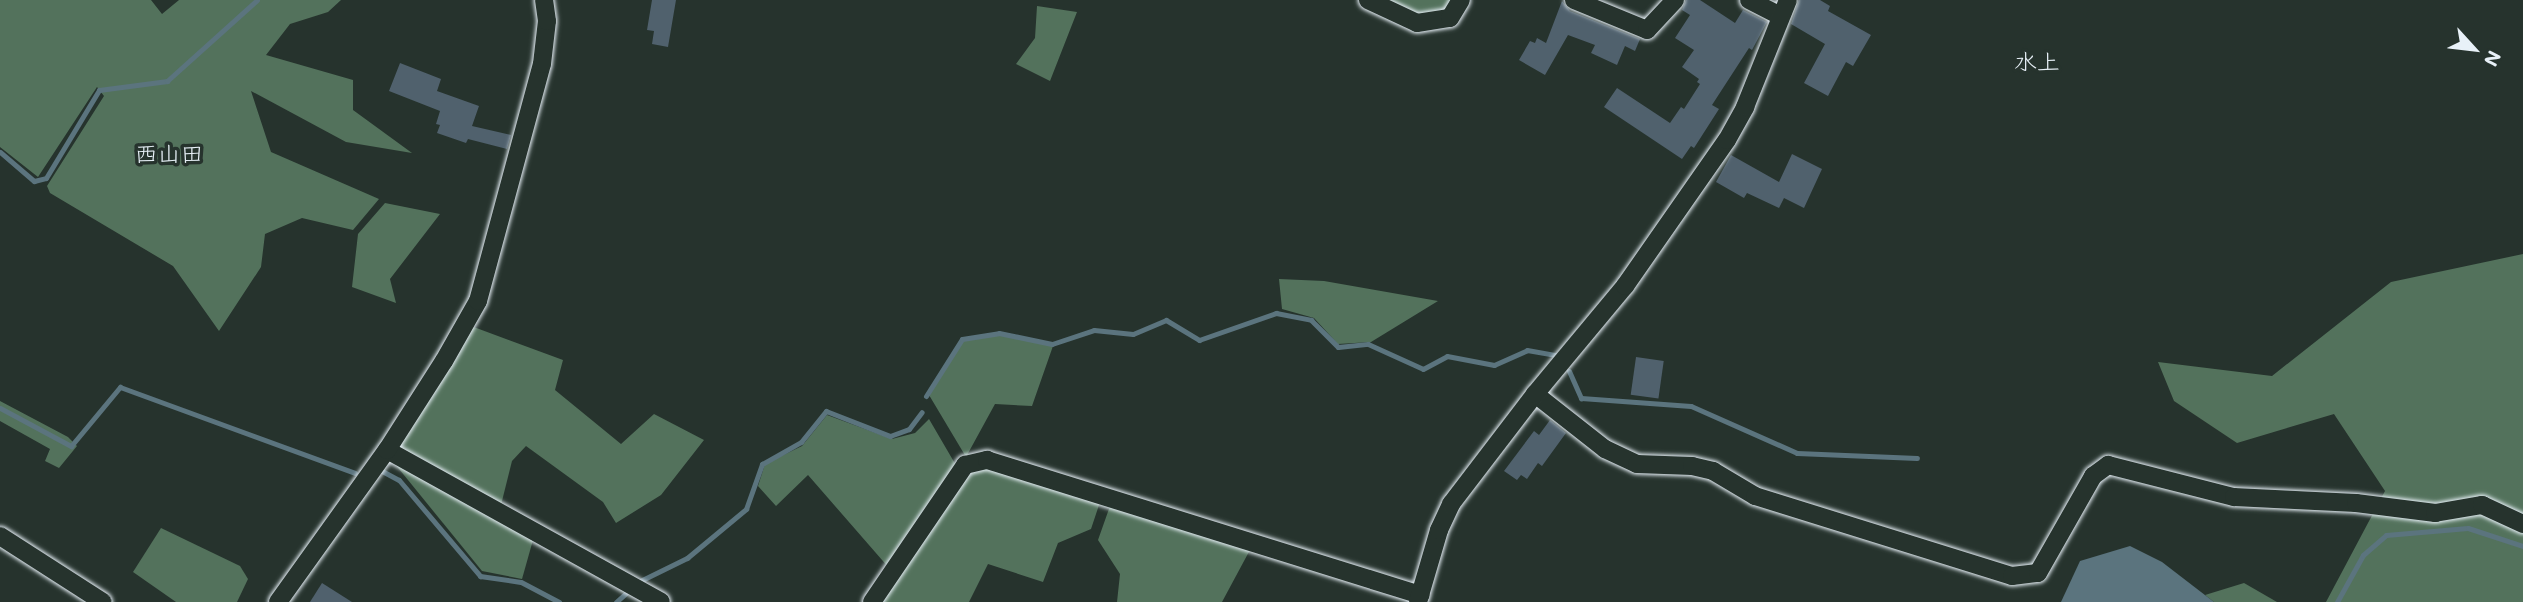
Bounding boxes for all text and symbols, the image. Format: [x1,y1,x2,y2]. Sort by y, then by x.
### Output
north arrow [2439,14,2509,84]
district label: 水上 [2014,47,2060,75]
text: N [2479,47,2508,71]
district label: 西山田 [135,139,203,167]

